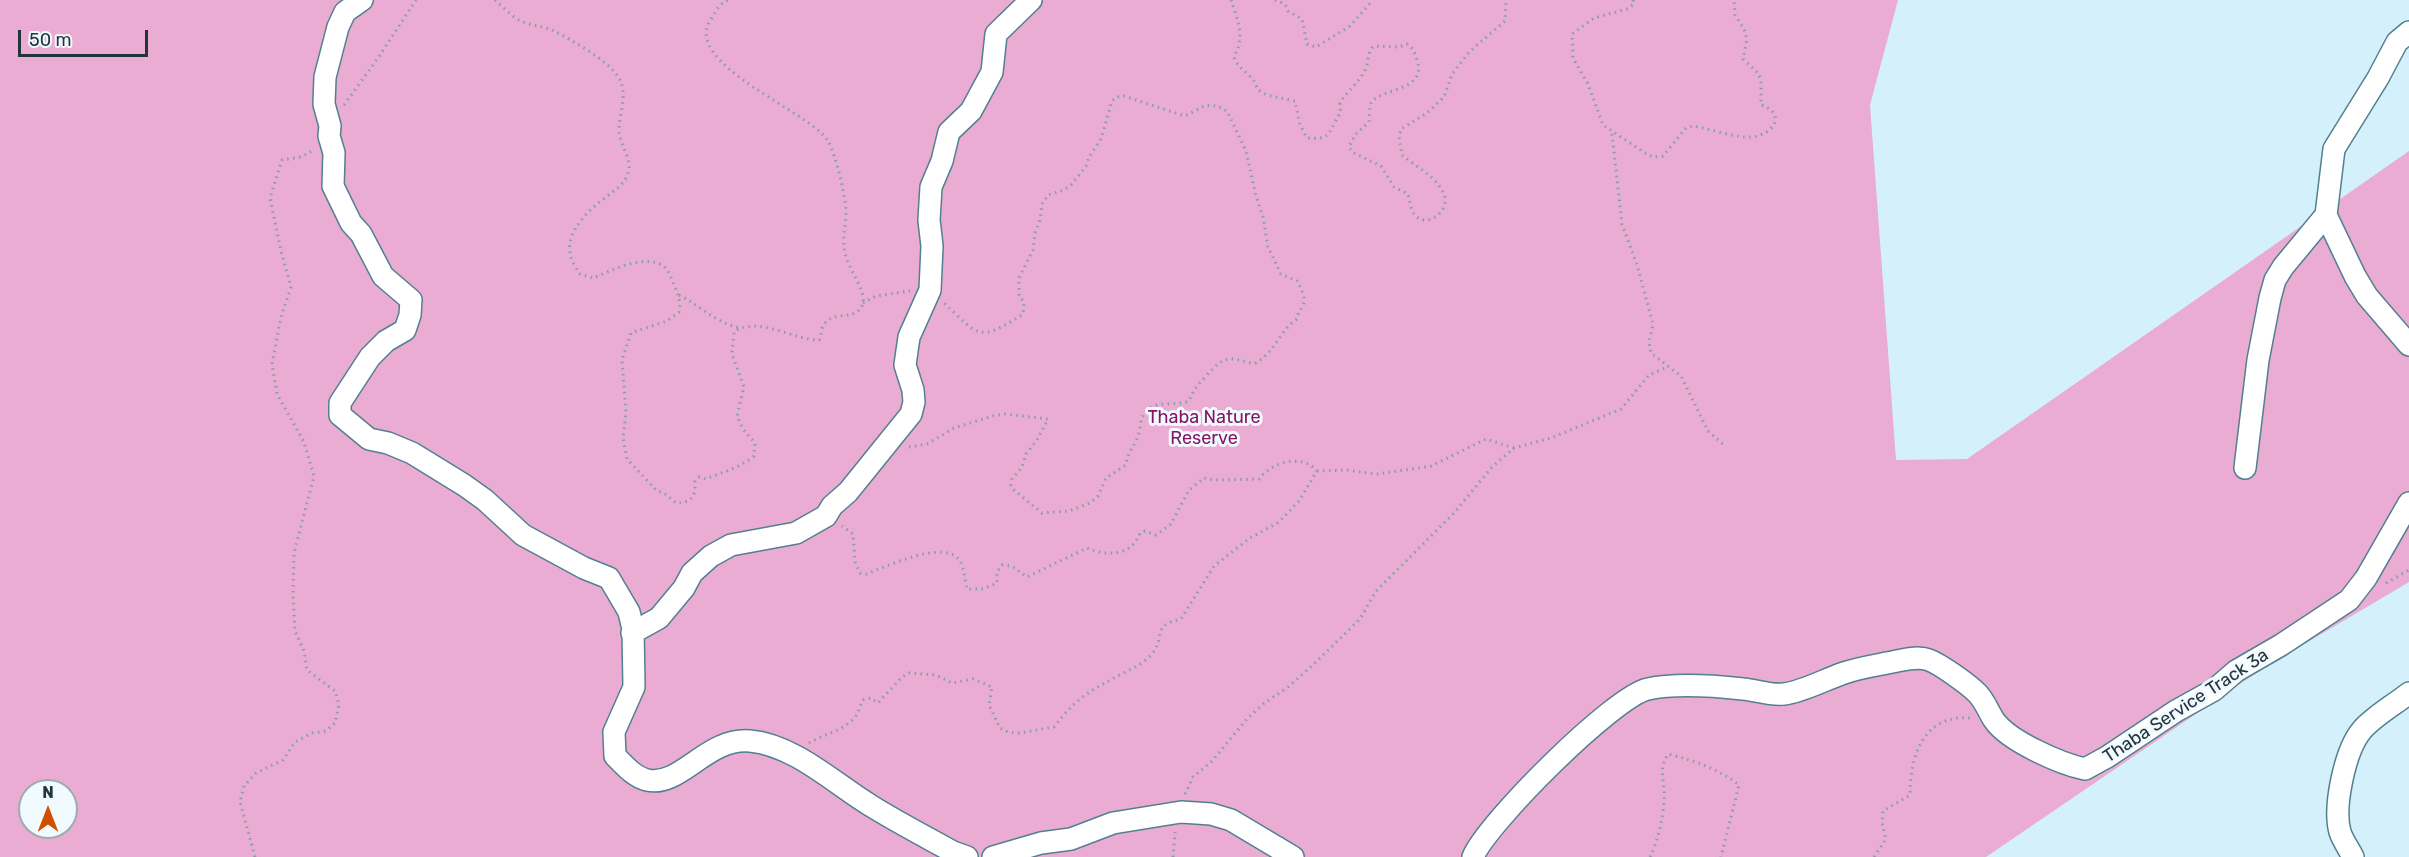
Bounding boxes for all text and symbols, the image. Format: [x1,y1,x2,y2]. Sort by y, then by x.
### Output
scale bar [21,18,152,56]
text: 50 m [29,29,72,51]
park label: Thaba Nature Reserve [1148,407,1260,450]
street label: Thaba Service Track 3a [2099,644,2273,768]
north arrow [18,779,78,839]
text: N [42,783,54,802]

